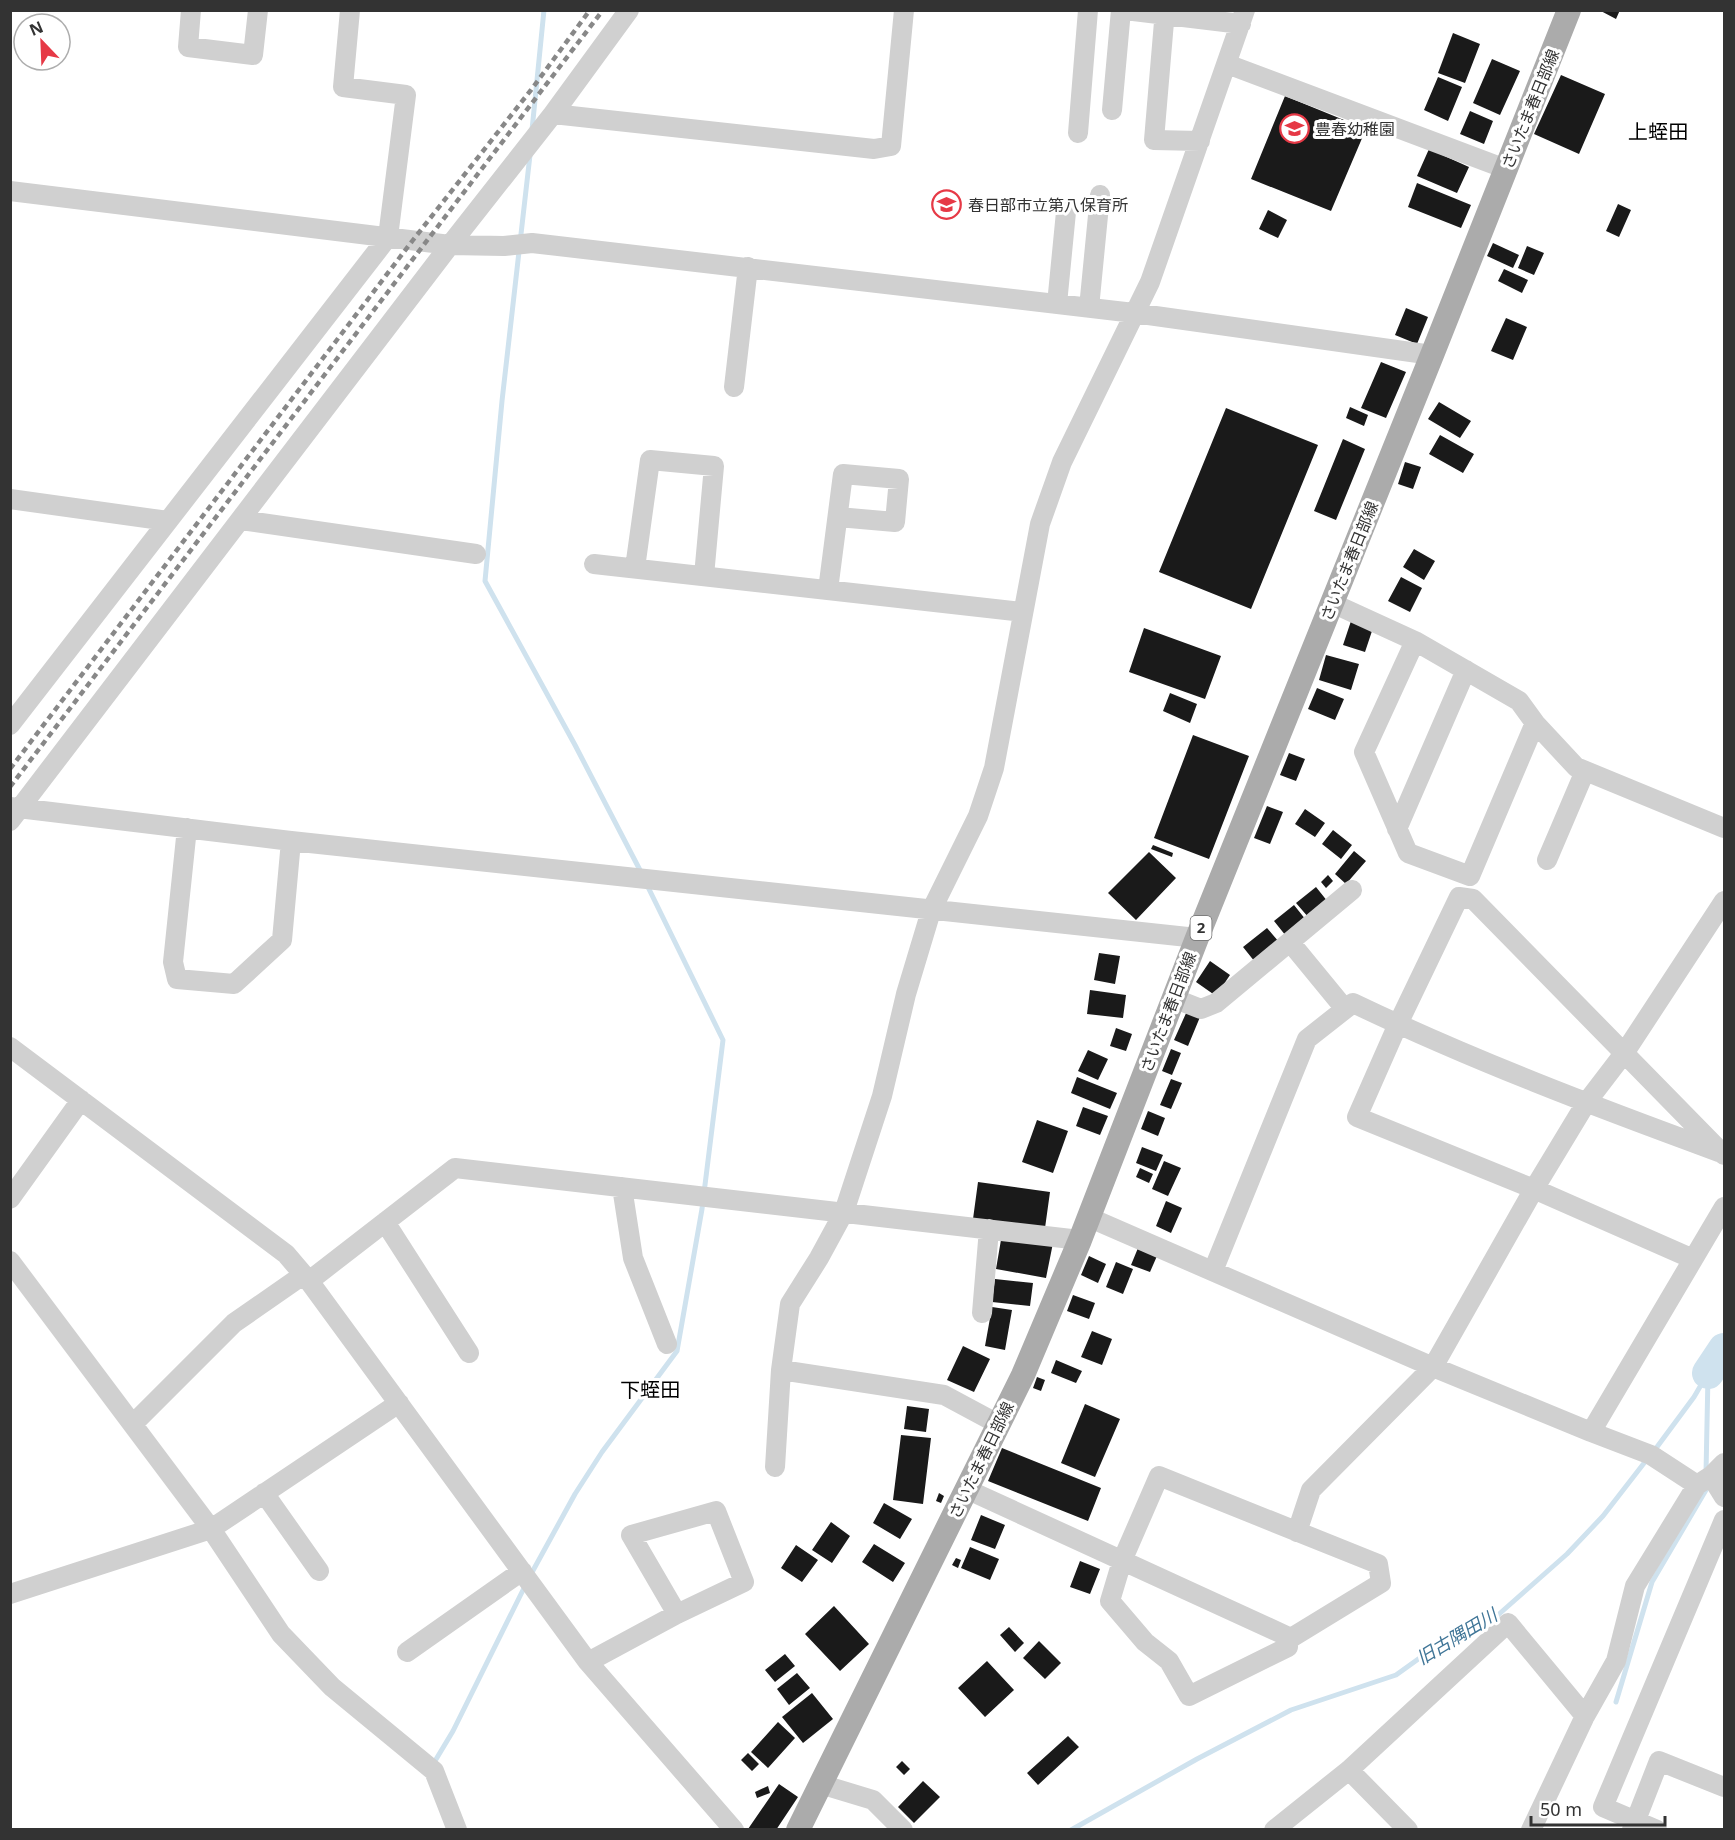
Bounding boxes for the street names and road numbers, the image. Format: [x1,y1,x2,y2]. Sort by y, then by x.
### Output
street label: さいたま春日部線 [1496,46,1564,172]
street label: さいたま春日部線 [1315,498,1383,624]
road number: 2 [1190,916,1212,940]
street label: さいたま春日部線 [1135,949,1201,1075]
street label: さいたま春日部線 [943,1398,1019,1522]

